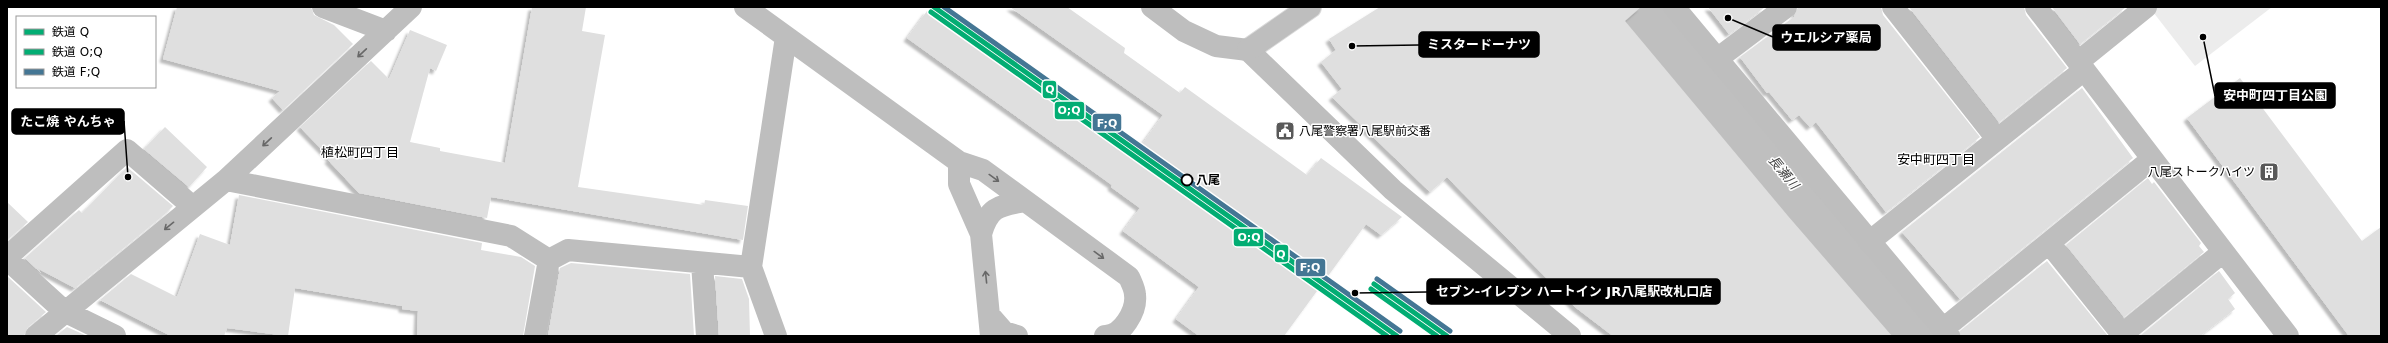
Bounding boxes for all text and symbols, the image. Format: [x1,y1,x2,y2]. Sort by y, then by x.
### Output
legend [16,16,156,88]
text: 鉄道 Q [52,25,89,39]
callout: ウエルシア薬局 [1773,25,1880,50]
text: ウエルシア薬局 [1780,30,1872,45]
callout: ミスタードーナツ [1419,32,1539,57]
text: ミスタードーナツ [1427,37,1531,52]
text: 鉄道 O;Q [52,45,103,59]
one-way arrow [357,48,367,58]
text: 鉄道 F;Q [52,65,100,79]
line badge: Q [1042,80,1057,99]
text: Q [1045,83,1055,96]
callout: 安中町四丁目公園 [2215,83,2335,108]
text: 安中町四丁目公園 [2223,88,2327,103]
line badge: O;Q [1054,101,1085,120]
text: O;Q [1057,104,1081,117]
callout: たこ焼 やんちゃ [12,109,124,134]
line badge: F;Q [1092,113,1122,132]
text: たこ焼 やんちゃ [20,114,116,129]
text: F;Q [1097,117,1117,130]
public building icon: 八尾警察署八尾駅前交番 [1274,120,1296,142]
place label: 八尾警察署八尾駅前交番 [1299,124,1431,138]
one-way arrow [262,137,272,146]
district label: 植松町四丁目 [321,145,399,160]
district label: 安中町四丁目 [1897,152,1975,167]
water label: 長瀬川 [1765,153,1803,194]
building icon: 八尾ストークハイツ [2258,161,2280,183]
place label: 八尾ストークハイツ [2148,165,2255,179]
marker: 八尾 [1180,173,1194,187]
place label: 八尾 [1196,173,1220,187]
one-way arrow [989,174,1000,182]
one-way arrow [163,222,174,231]
line badge: O;Q [1233,228,1264,247]
text: O;Q [1237,231,1261,244]
line badge: Q [1274,244,1289,263]
text: Q [1276,248,1286,261]
one-way arrow [1094,251,1105,259]
line badge: F;Q [1295,258,1326,277]
text: F;Q [1300,261,1320,274]
one-way arrow [982,271,989,284]
callout: セブン-イレブン ハートイン JR八尾駅改札口店 [1427,279,1720,304]
text: セブン-イレブン ハートイン JR八尾駅改札口店 [1436,284,1712,299]

